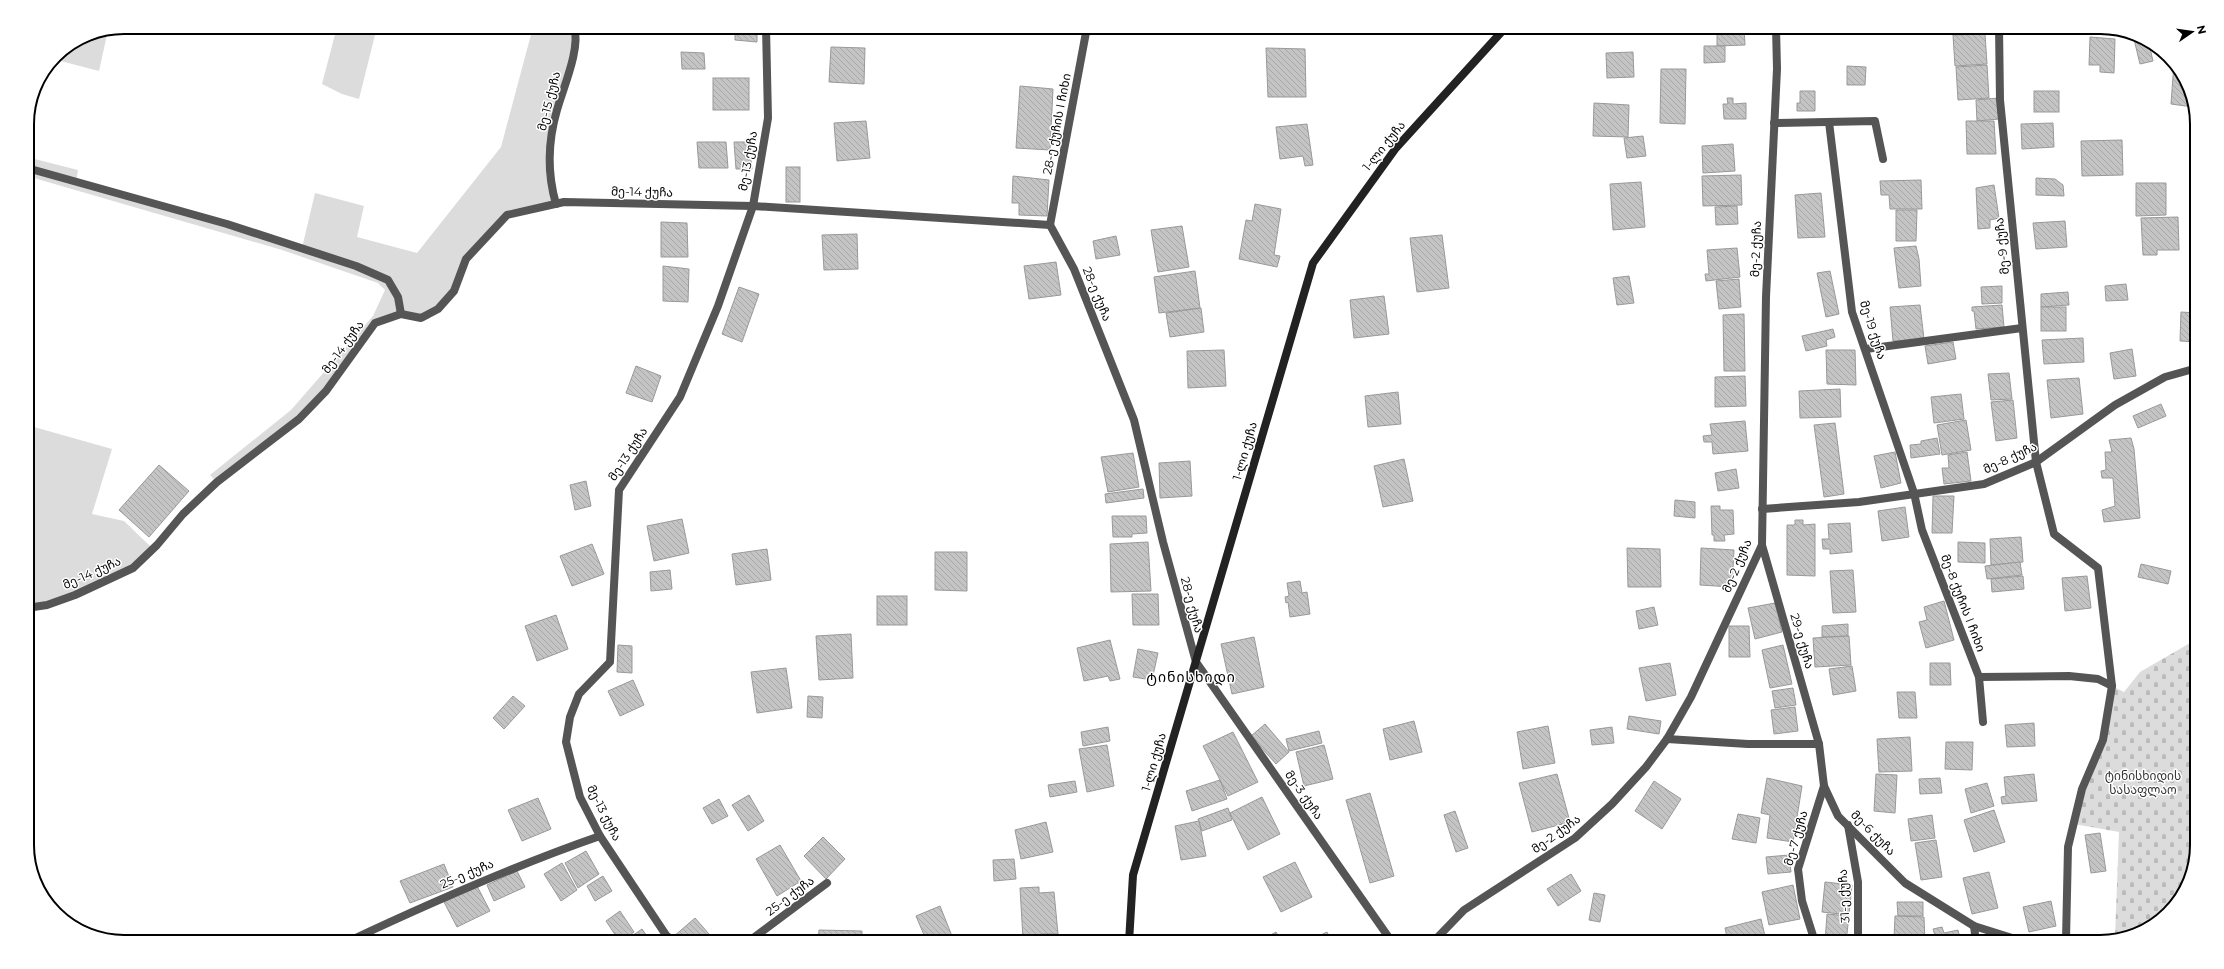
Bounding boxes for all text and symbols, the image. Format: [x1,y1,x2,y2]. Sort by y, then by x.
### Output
north arrow [2172,12,2212,52]
text: N [2194,24,2210,36]
street label: მე-15 ქუჩა [534,70,563,132]
street label: 28-ე ქუჩის I ჩიხი [1039,72,1074,176]
street label: 1-ლი ქუჩა [1359,118,1409,174]
street label: მე-13 ქუჩა [735,130,760,192]
street label: მე-14 ქუჩა [611,183,673,200]
street label: მე-9 ქუჩა [1991,217,2012,275]
street label: მე-2 ქუჩა [1747,220,1764,277]
street label: 28-ე ქუჩა [1080,264,1115,323]
street label: მე-19 ქუჩა [1857,298,1890,361]
street label: მე-14 ქუჩა [318,317,367,376]
street label: 1-ლი ქუჩა [1229,420,1261,482]
street label: მე-13 ქუჩა [605,424,650,483]
street label: მე-8 ქუჩა [1981,439,2039,476]
street label: მე-2 ქუჩა [1719,537,1754,595]
street label: მე-8 ქუჩის I ჩიხი [1938,552,1989,654]
street label: მე-14 ქუჩა [60,553,123,592]
street label: 28-ე ქუჩა [1178,575,1207,634]
street label: 29-ე ქუჩა [1787,611,1818,670]
district label: ტინისხიდი [1146,668,1236,686]
street label: 1-ლი ქუჩა [1138,731,1170,793]
street label: მე-3 ქუჩა [1282,767,1327,822]
park label: ტინისხიდის სასაფლაო [2105,768,2181,798]
street label: მე-13 ქუჩა [584,782,625,843]
street label: მე-6 ქუჩა [1848,807,1899,858]
street label: მე-7 ქუჩა [1780,808,1811,867]
street label: მე-2 ქუჩა [1528,811,1583,856]
street label: 25-ე ქუჩა [438,856,496,891]
street label: 31-ე ქუჩა [1835,869,1852,923]
street label: 25-ე ქუჩა [763,873,817,919]

